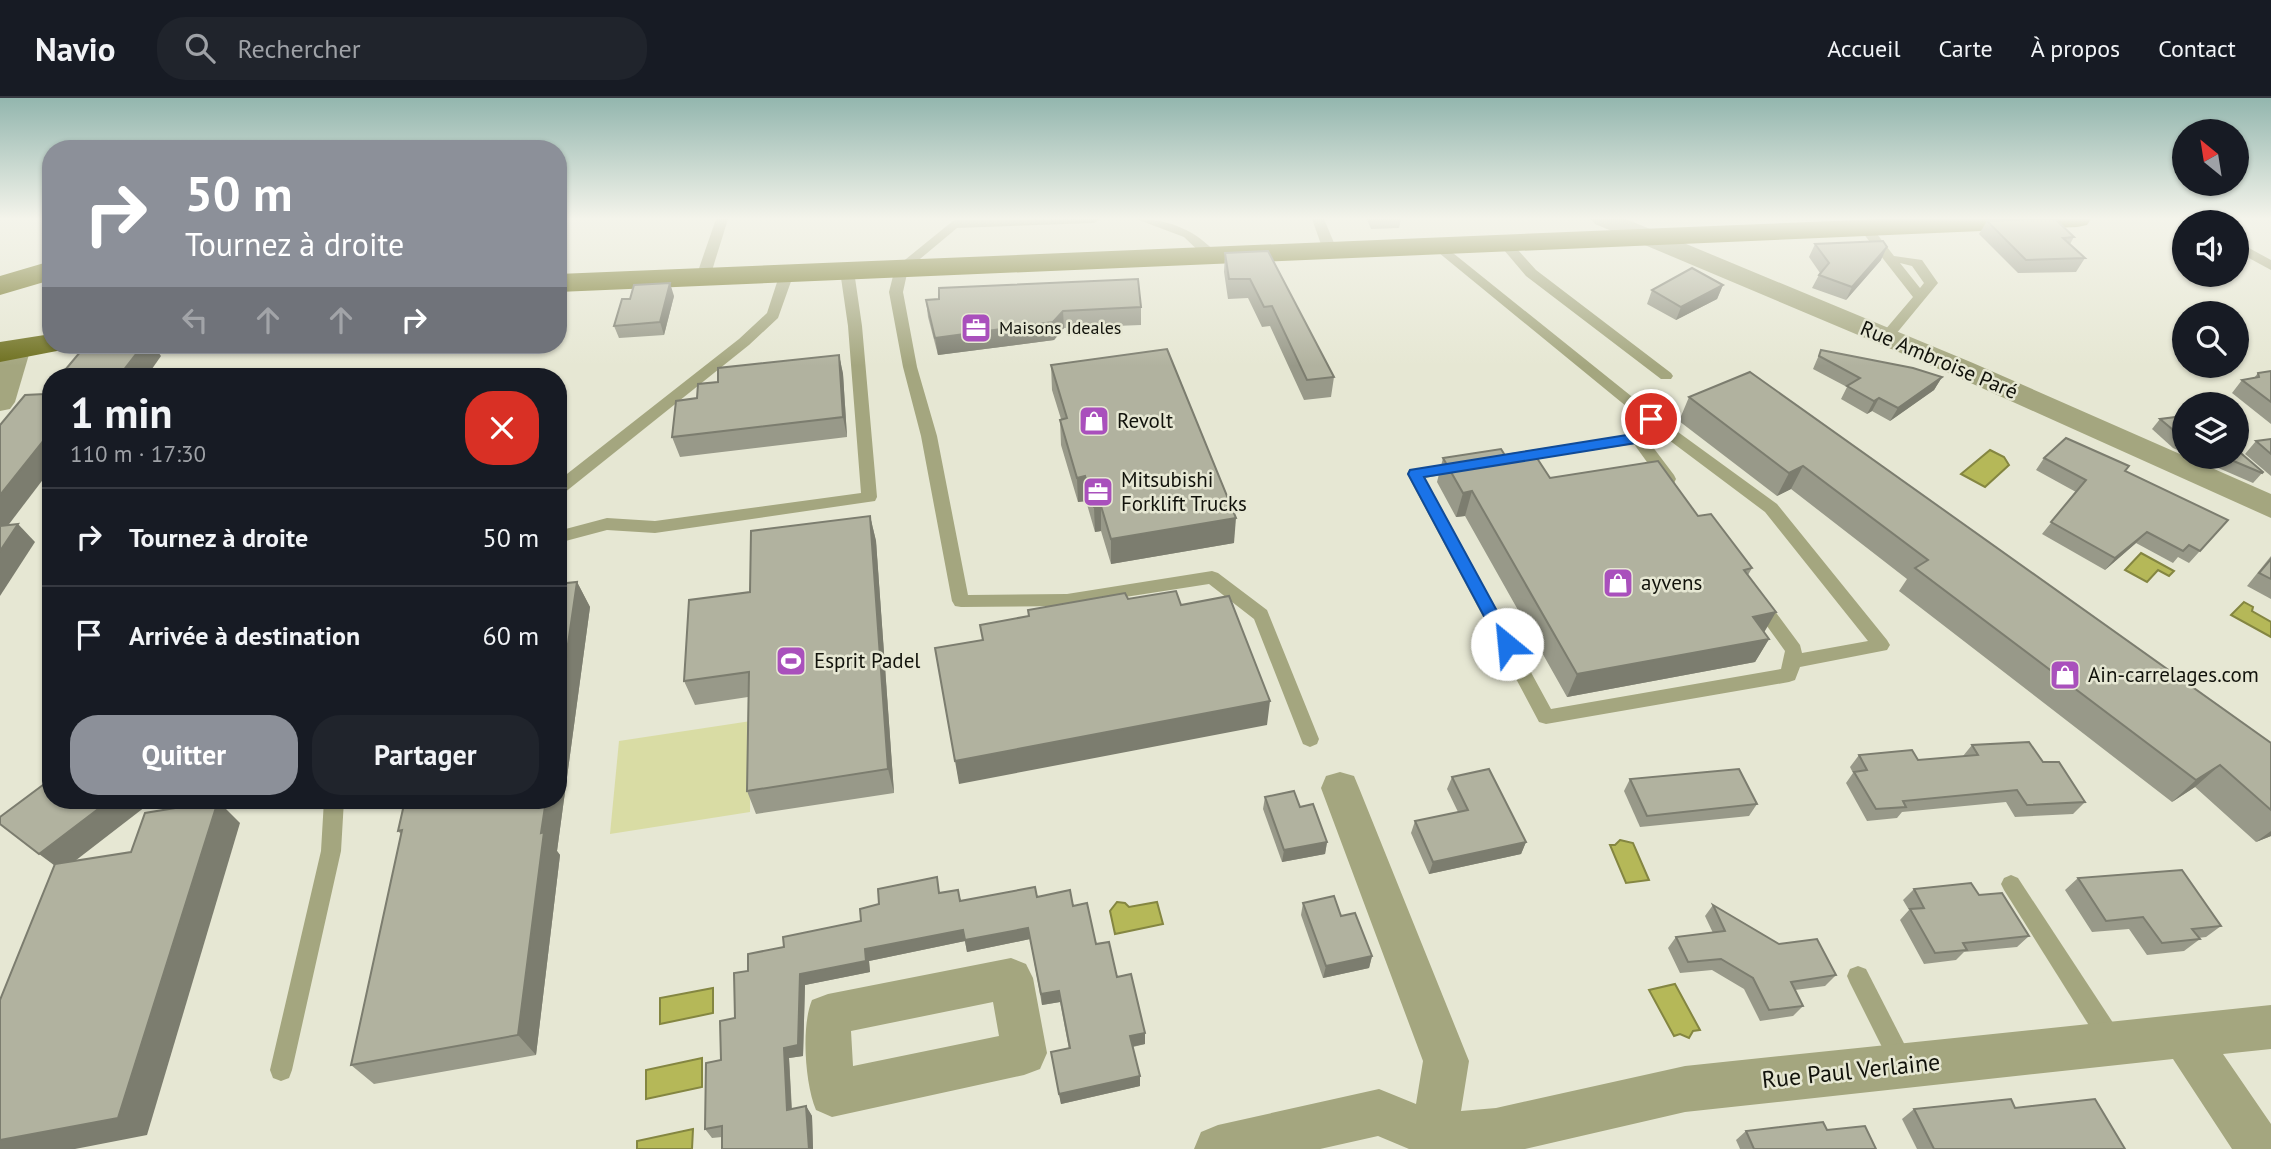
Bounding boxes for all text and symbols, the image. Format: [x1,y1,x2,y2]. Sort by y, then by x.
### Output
search box [157,17,647,80]
text: Navio [35,27,115,70]
icon: search [181,29,219,67]
text: Rechercher [237,32,361,65]
text: Accueil [1827,33,1901,64]
text: Carte [1939,33,1993,64]
text: À propos [2031,33,2120,64]
text: Contact [2158,33,2236,64]
north arrow [2172,119,2249,196]
map controls [2172,119,2249,469]
text: 50 m [185,161,292,225]
icon: right [70,168,161,259]
button: sound [2172,210,2249,287]
text: Tournez à droite [185,223,404,265]
icon: left [176,301,214,339]
icon: ahead [249,301,287,339]
icon: ahead [322,301,360,339]
icon: right [395,301,433,339]
button: search [2172,301,2249,378]
office icon: Maisons Ideales [959,311,993,345]
street label: Rue Ambroise Paré [1856,314,2022,405]
place label: Maisons Ideales [999,316,1121,339]
text: 1 min [70,385,172,440]
pin [1621,389,1681,449]
button: close [465,391,539,465]
button: layers [2172,392,2249,469]
icon: arrive [1632,400,1670,438]
shop icon: Revolt [1077,404,1111,438]
place label: Revolt [1117,407,1173,434]
text: 110 m · 17:30 [70,439,206,468]
place label: Mitsubishi Forklift Trucks [1121,466,1247,517]
office icon: Mitsubishi Forklift Trucks [1081,475,1115,509]
icon: right [70,518,108,556]
text: Tournez à droite [129,521,308,554]
text: 50 m [483,521,539,554]
shop icon: ayvens [1601,566,1635,600]
place label: ayvens [1641,569,1702,596]
position arrow [1470,607,1544,681]
icon: arrive [70,616,108,654]
text: Arrivée à destination [129,619,360,652]
text: 60 m [483,619,539,652]
sports icon: Esprit Padel [774,644,808,678]
place label: Esprit Padel [814,647,920,674]
shop icon: Ain-carrelages.com [2048,658,2082,692]
place label: Ain-carrelages.com [2088,661,2259,688]
button: Quitter [70,715,298,795]
button: Partager [312,715,539,795]
street label: Rue Paul Verlaine [1760,1046,1942,1095]

